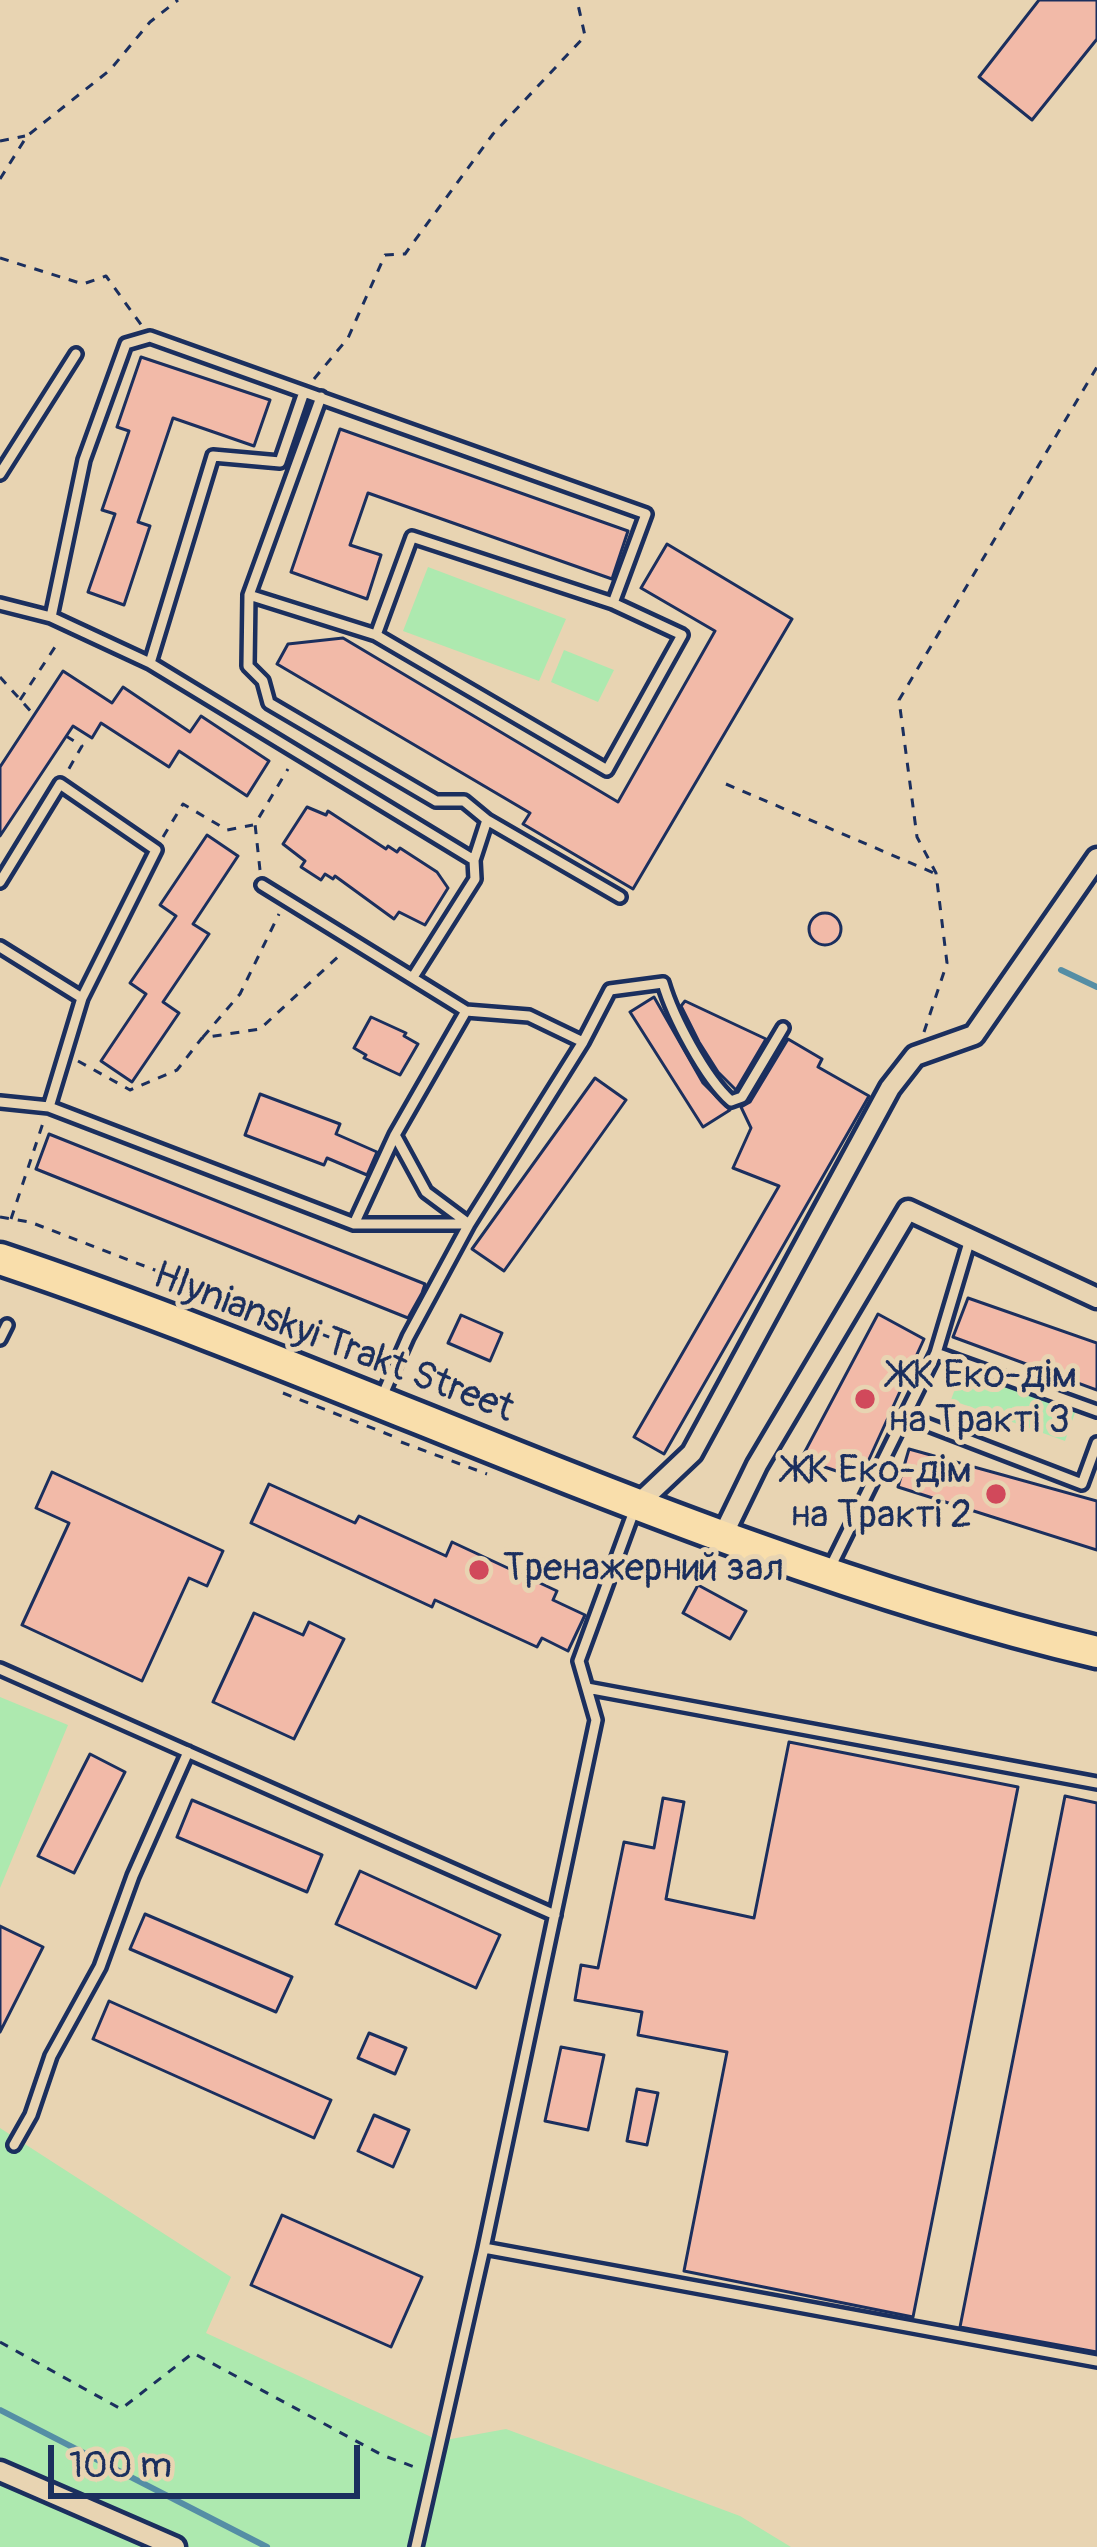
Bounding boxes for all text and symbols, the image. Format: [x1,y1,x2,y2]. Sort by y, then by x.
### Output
street label: Hlynianskyi Trakt Street [146,1254,520,1434]
place label: ЖК Еко-дім на Тракті 3 [889,1354,1077,1445]
marker: ЖК Еко-дім на Тракті 3 [852,1386,878,1412]
place label: ЖК Еко-дім на Тракті 2 [784,1449,972,1540]
marker: ЖК Еко-дім на Тракті 2 [983,1481,1009,1507]
place label: Тренажерний зал [503,1547,784,1593]
marker: Тренажерний зал [466,1557,492,1583]
scale bar [54,2421,366,2495]
text: 100 m [69,2443,172,2488]

